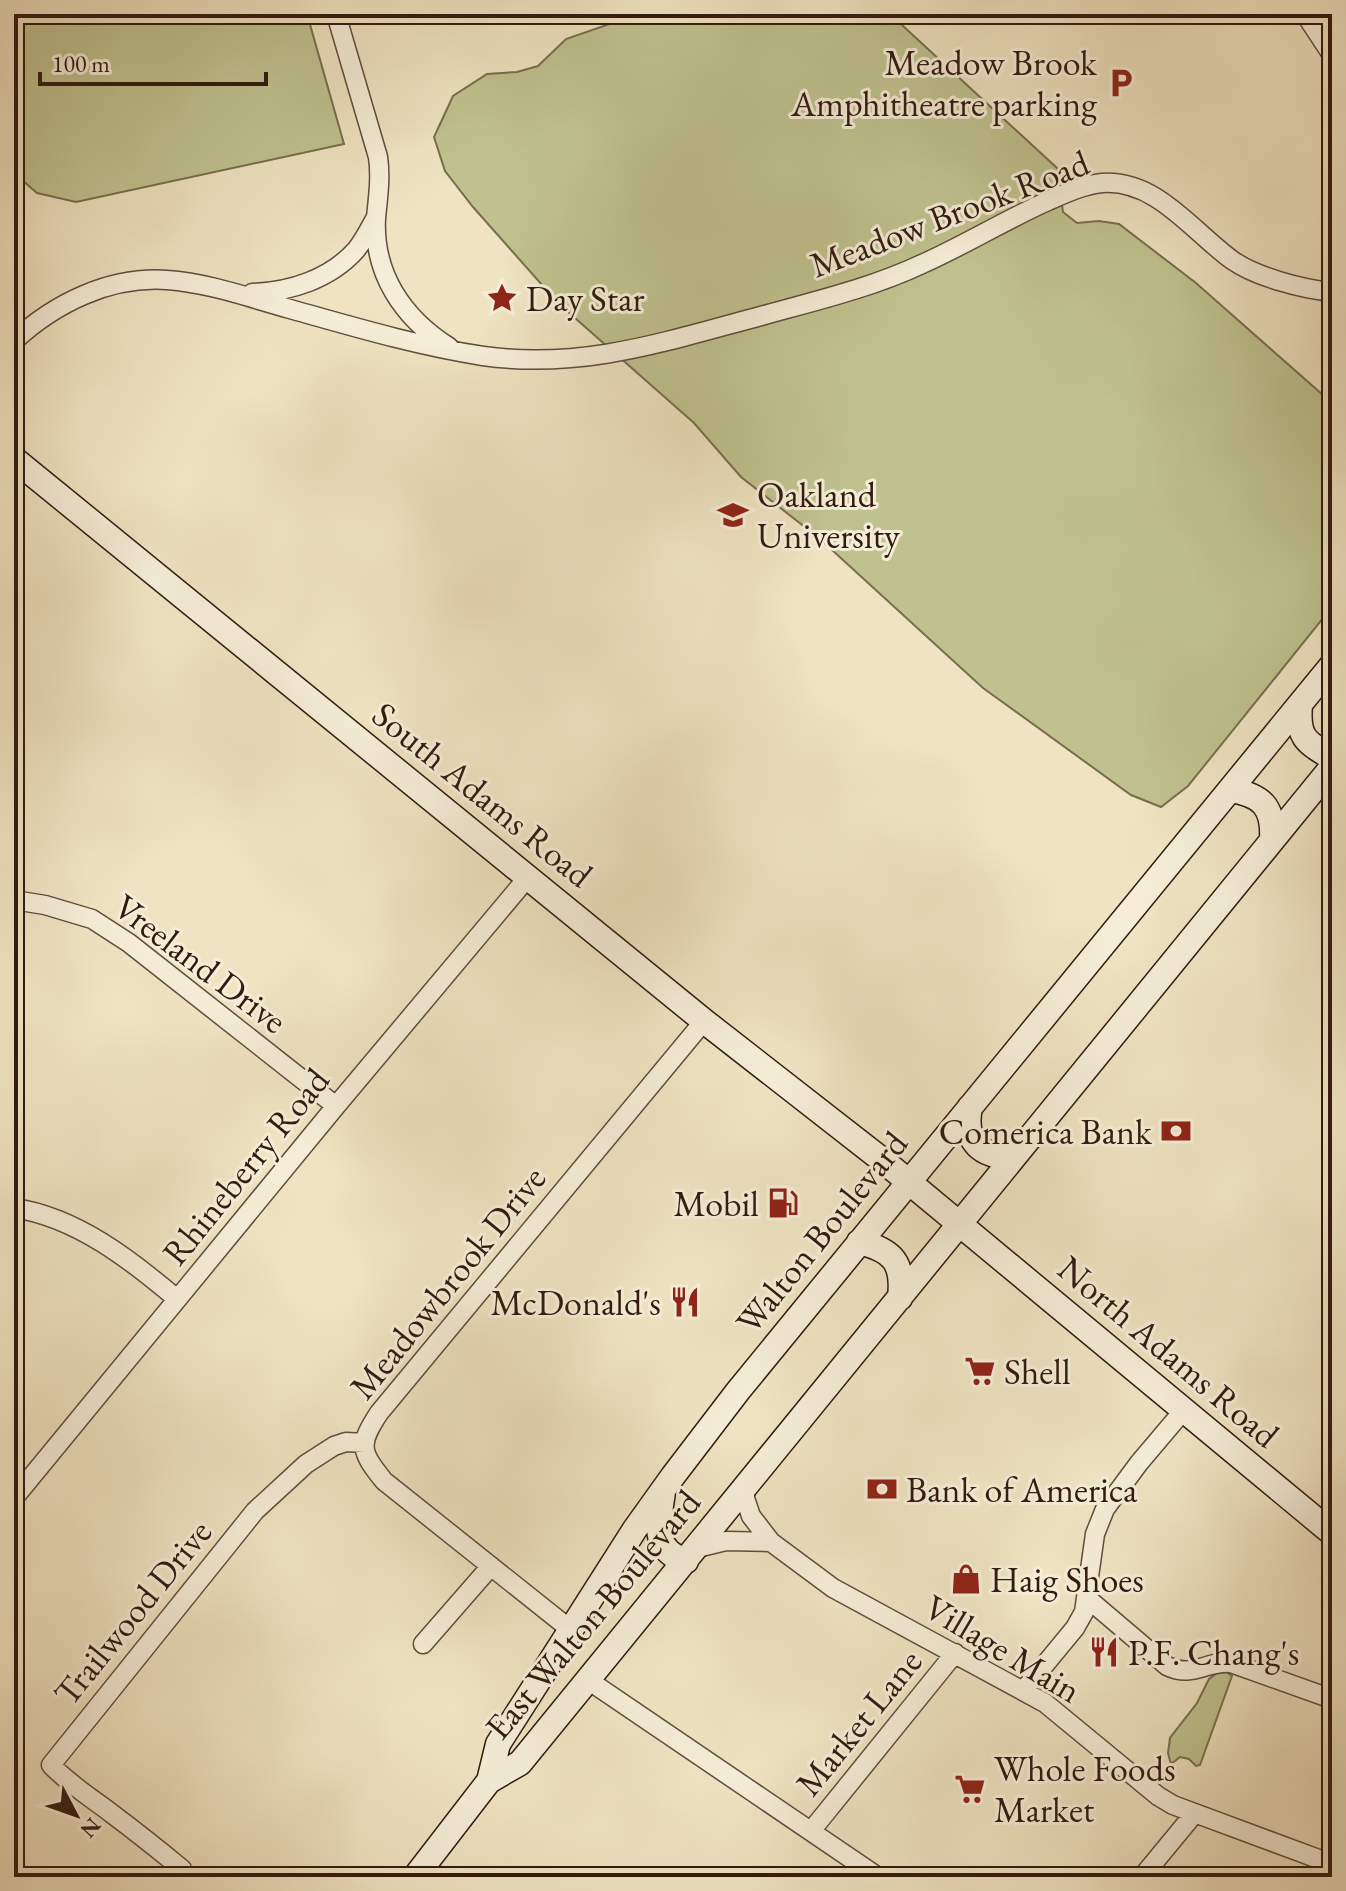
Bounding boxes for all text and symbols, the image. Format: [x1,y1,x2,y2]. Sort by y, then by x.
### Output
scale bar [40,36,266,86]
place label: Meadow Brook Amphitheatre parking [790,39,1098,127]
text: 100 m [52,48,110,79]
parking icon: Meadow Brook Amphitheatre parking [1104,66,1138,100]
street label: Meadow Brook Road [803,138,1096,288]
place label: Day Star [526,275,645,322]
place icon: Day Star [485,281,519,315]
place label: Oakland University [757,471,900,559]
school or university icon: Oakland University [716,498,750,532]
street label: South Adams Road [363,691,603,898]
street label: Vreeland Drive [105,883,297,1044]
street label: Rhineberry Road [151,1057,340,1275]
place label: Comerica Bank [939,1108,1153,1155]
bank icon: Comerica Bank [1159,1114,1193,1148]
street label: Walton Boulevard [725,1120,918,1344]
street label: Meadowbrook Drive [339,1156,556,1409]
place label: Mobil [673,1180,759,1227]
fuel station icon: Mobil [766,1186,800,1220]
street label: North Adams Road [1048,1245,1290,1458]
place label: McDonald's [491,1279,661,1326]
restaurant icon: McDonald's [668,1285,702,1319]
place label: Shell [1004,1348,1071,1395]
supermarket icon: Shell [963,1354,997,1388]
place label: Bank of America [906,1466,1138,1513]
bank icon: Bank of America [865,1472,899,1506]
street label: East Walton Boulevard [474,1479,711,1749]
street label: Trailwood Drive [43,1510,222,1715]
place label: Haig Shoes [990,1556,1144,1603]
shop icon: Haig Shoes [949,1562,983,1596]
street label: Village Main [916,1583,1090,1714]
place label: P.F. Chang's [1128,1629,1299,1676]
restaurant icon: P.F. Chang's [1087,1635,1121,1669]
street label: Market Lane [785,1639,932,1805]
place label: Whole Foods Market [994,1745,1176,1833]
supermarket icon: Whole Foods Market [953,1772,987,1806]
north arrow [36,1775,116,1855]
text: N [74,1812,108,1844]

